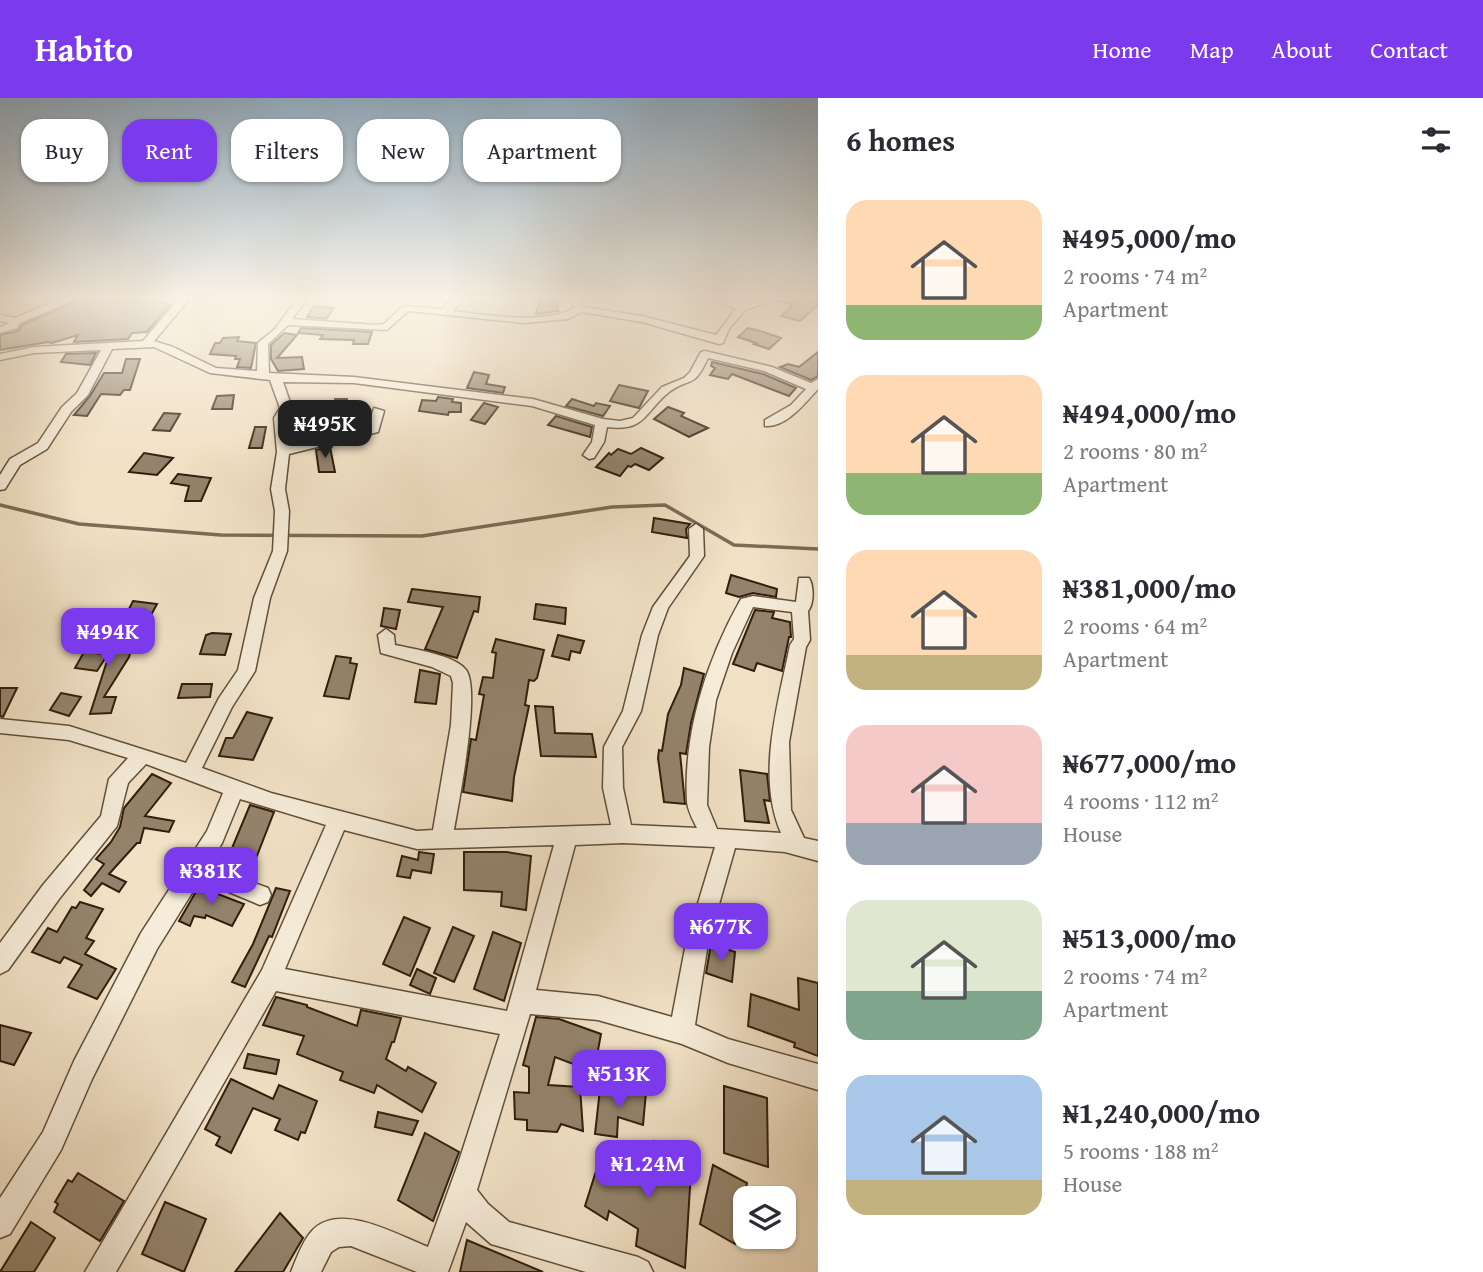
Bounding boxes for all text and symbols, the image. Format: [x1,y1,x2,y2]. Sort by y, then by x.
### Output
text: Habito [35,25,133,73]
text: Home [1093,32,1152,67]
text: Map [1190,32,1234,67]
text: About [1272,32,1332,67]
text: Contact [1370,32,1448,67]
text: 6 homes [846,118,955,162]
chip: Buy [21,119,108,182]
chip: Rent [122,119,217,182]
chip: Filters [231,119,343,182]
chip: New [357,119,449,182]
chip: Apartment [463,119,621,182]
icon: filters [1417,121,1455,159]
text: ₦495,000/mo [1063,215,1236,259]
icon: home [902,228,986,312]
text: 2 rooms · 74 m² [1063,259,1207,292]
text: Apartment [1063,292,1168,325]
text: ₦494,000/mo [1063,390,1236,434]
pin: ₦495K [276,400,374,460]
icon: home [902,403,986,487]
text: ₦495K [294,406,356,439]
text: 2 rooms · 80 m² [1063,434,1207,467]
text: Apartment [1063,467,1168,500]
text: ₦381,000/mo [1063,565,1236,609]
icon: home [902,578,986,662]
pin: ₦494K [59,608,157,668]
text: 2 rooms · 64 m² [1063,609,1207,642]
text: ₦494K [77,614,139,647]
text: Apartment [1063,642,1168,675]
text: ₦677,000/mo [1063,740,1236,784]
icon: home [902,753,986,837]
text: 4 rooms · 112 m² [1063,784,1218,817]
text: House [1063,817,1122,850]
pin: ₦381K [162,848,260,907]
text: ₦381K [180,853,242,886]
pin: ₦677K [672,904,770,963]
text: ₦677K [690,909,752,942]
text: ₦513,000/mo [1063,915,1236,959]
icon: home [902,928,986,1012]
text: 2 rooms · 74 m² [1063,959,1207,992]
text: Apartment [1063,992,1168,1025]
pin: ₦513K [570,1051,668,1110]
text: ₦513K [588,1056,650,1089]
text: ₦1,240,000/mo [1063,1090,1260,1134]
icon: home [902,1103,986,1187]
text: 5 rooms · 188 m² [1063,1134,1218,1167]
pin: ₦1.24M [591,1140,705,1200]
text: ₦1.24M [611,1146,685,1179]
text: House [1063,1167,1122,1200]
map controls [733,1186,796,1249]
button: layers [733,1186,796,1249]

